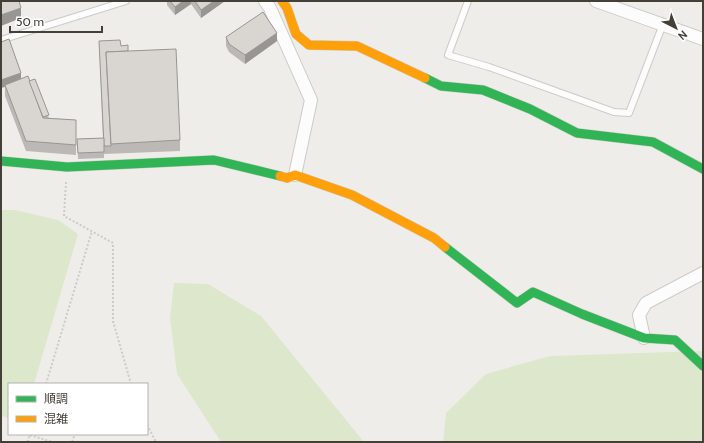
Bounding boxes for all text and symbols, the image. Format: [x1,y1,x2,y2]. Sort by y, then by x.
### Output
scale bar [10,8,102,34]
north arrow [656,8,696,48]
text: 50 m [16,14,44,29]
text: N [675,28,690,43]
legend [8,383,148,435]
text: 順調 [44,391,68,406]
text: 混雑 [44,411,68,426]

